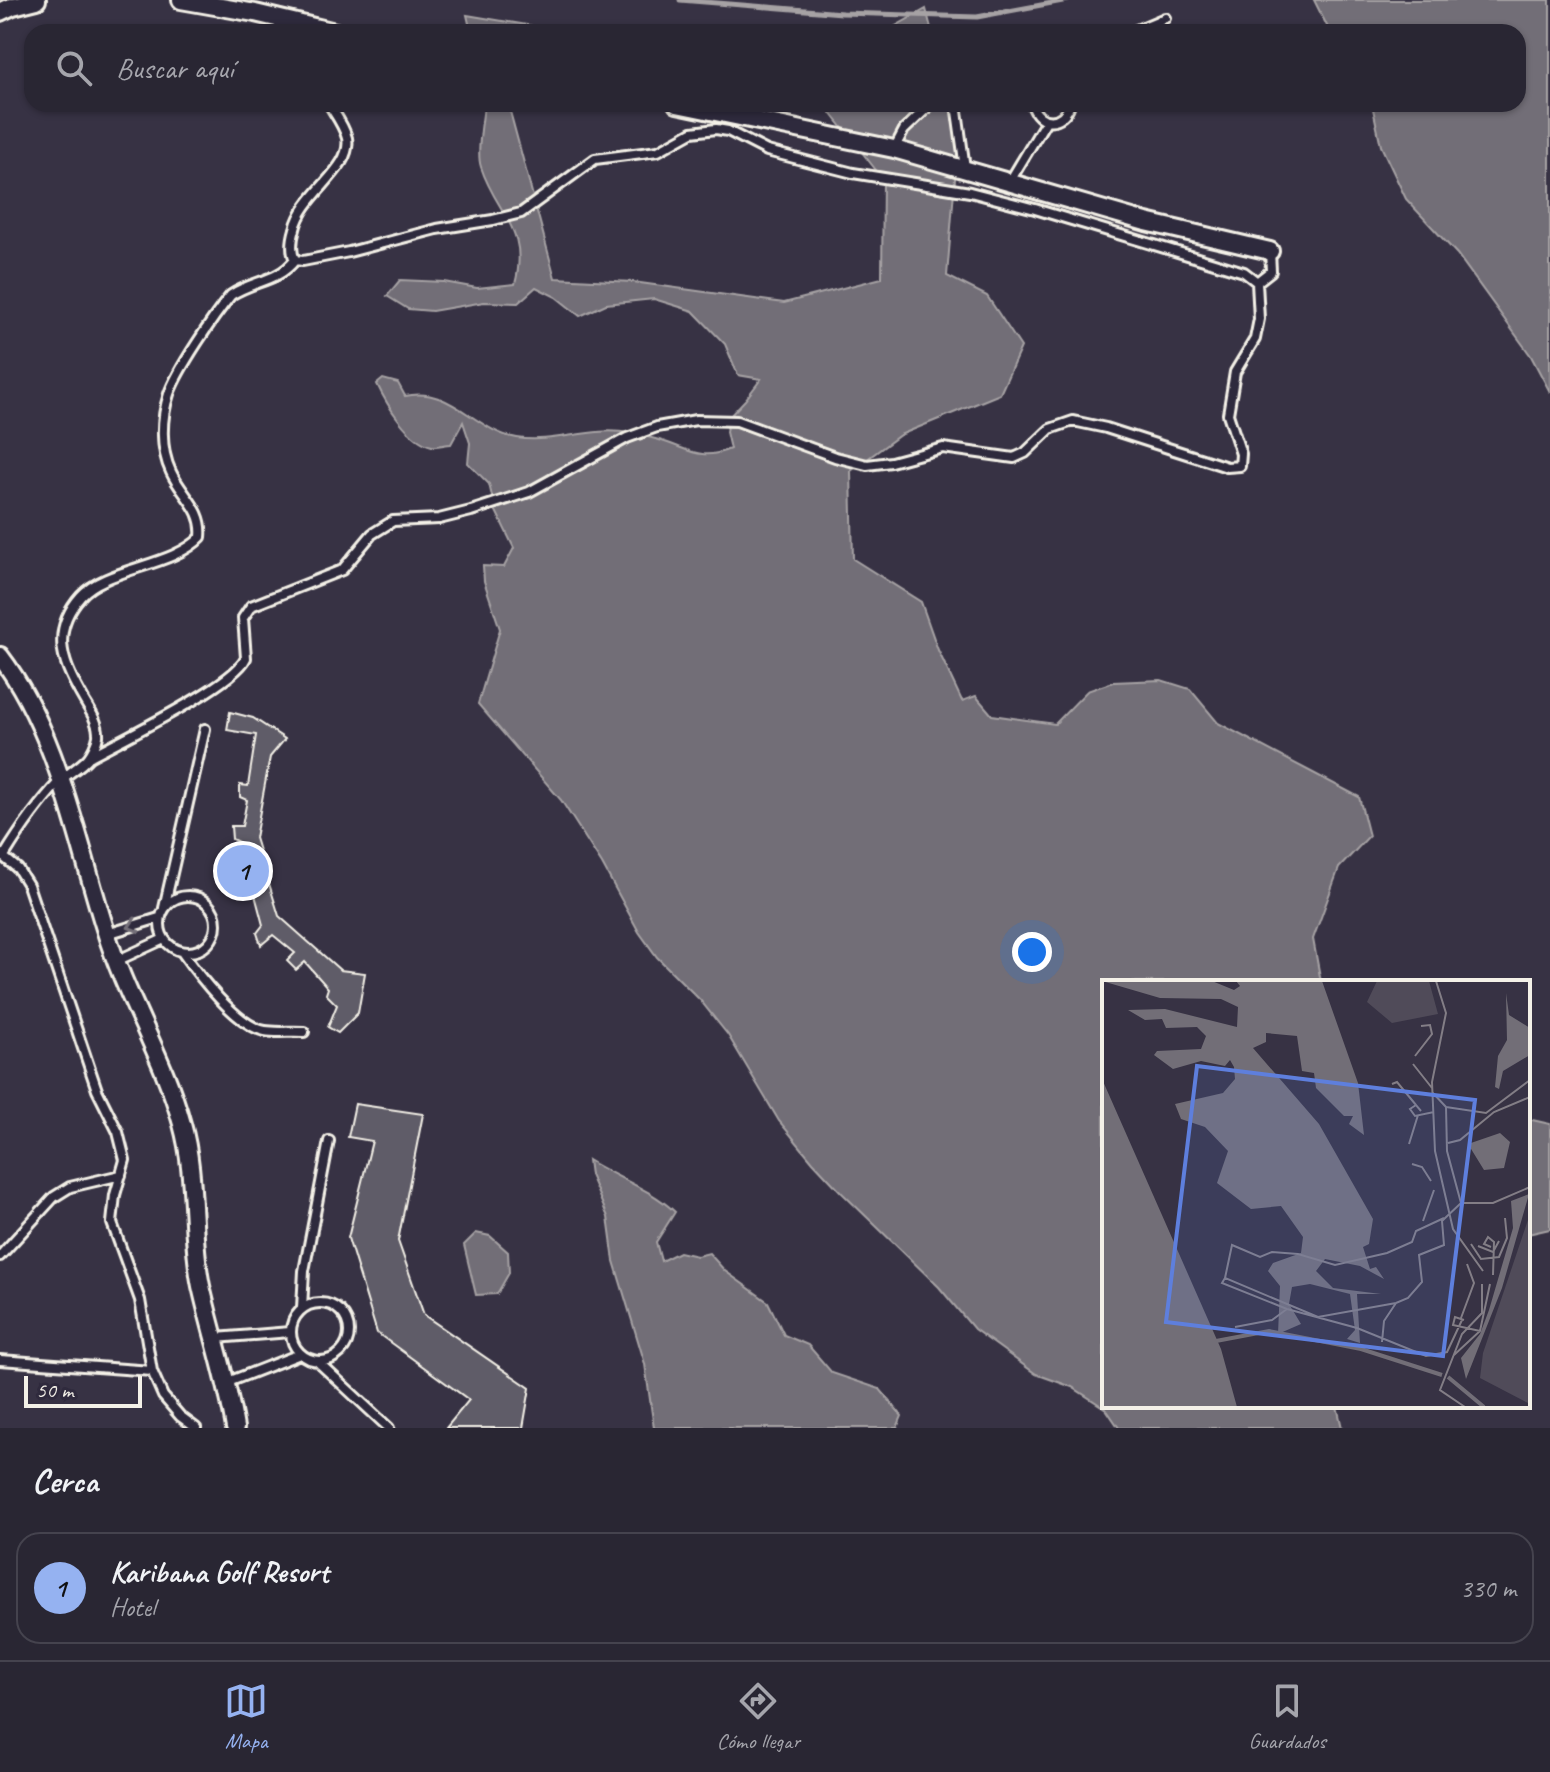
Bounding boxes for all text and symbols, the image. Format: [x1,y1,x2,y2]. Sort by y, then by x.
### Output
search box [24,24,1526,112]
icon: search [52,46,96,90]
text: Buscar aquí [116,49,234,87]
pin: 1 [217,841,269,901]
one-way arrow [126,917,140,933]
your location [1012,932,1052,972]
inset map [1102,980,1530,1408]
scale bar [24,1372,142,1408]
text: 50 m [36,1376,73,1404]
text: Cerca [32,1459,98,1502]
text: Karibana Golf Resort [110,1553,329,1591]
text: 1 [54,1572,66,1605]
text: 330 m [1460,1572,1516,1605]
text: Hotel [110,1591,155,1624]
tab: Mapa [224,1679,268,1755]
tab: Cómo llegar [717,1679,800,1755]
tab: Guardados [1249,1679,1326,1755]

